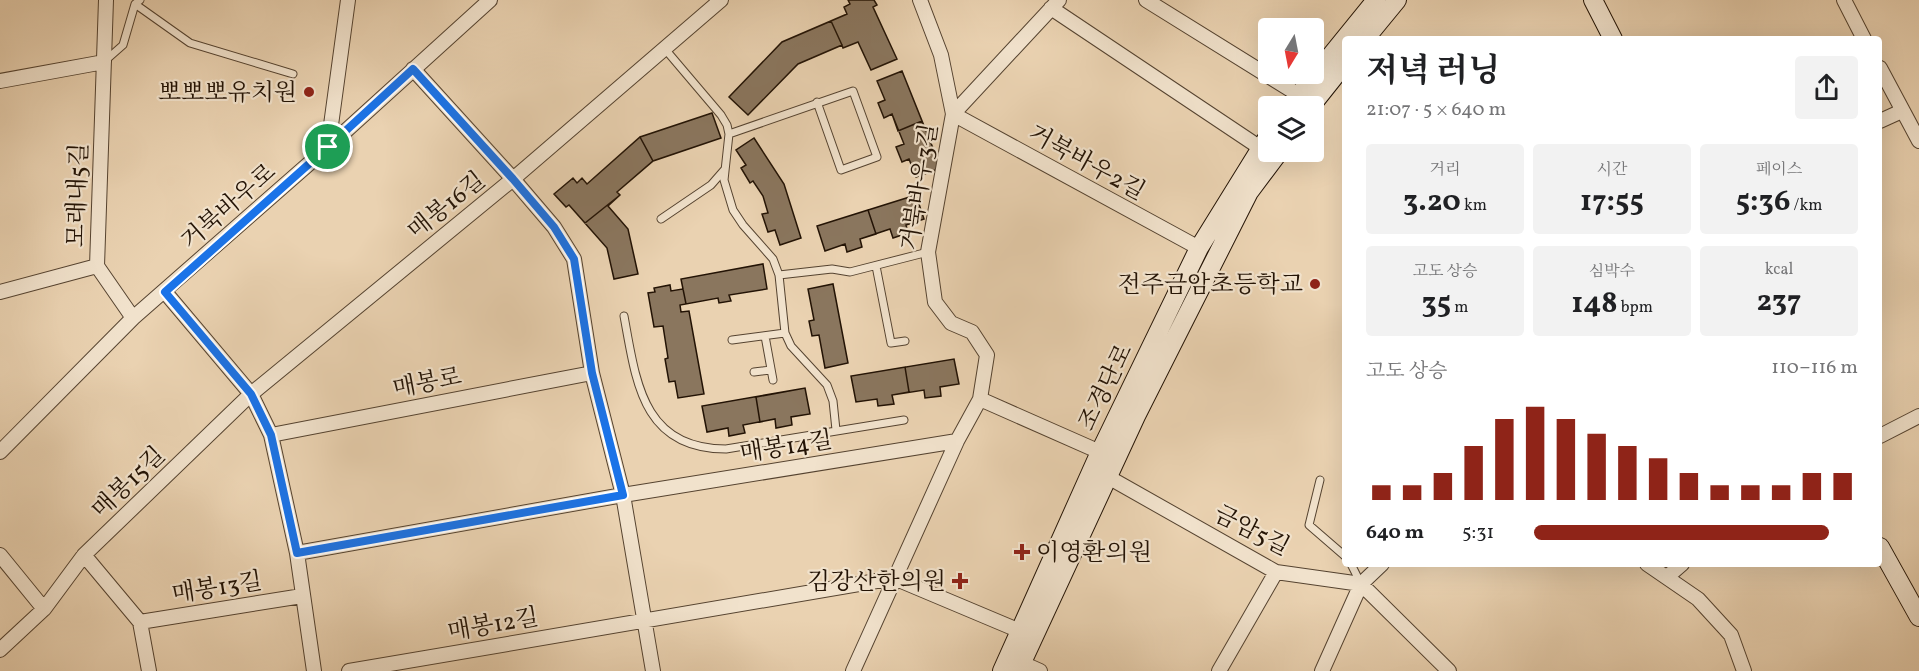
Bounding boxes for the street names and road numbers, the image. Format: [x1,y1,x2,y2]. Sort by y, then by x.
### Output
street label: 거북바우2길 [1021,118,1151,210]
street label: 거북바우3길 [894,121,948,253]
street label: 모래내5길 [60,142,98,248]
street label: 거북바우로 [174,157,284,258]
street label: 매봉16길 [401,165,493,248]
street label: 조경단로 [1071,339,1142,437]
street label: 매봉로 [390,361,465,407]
street label: 매봉14길 [738,424,835,472]
street label: 매봉15길 [85,440,174,527]
street label: 금암5길 [1207,498,1295,565]
street label: 매봉13길 [170,565,265,613]
street label: 매봉12길 [445,601,541,651]

